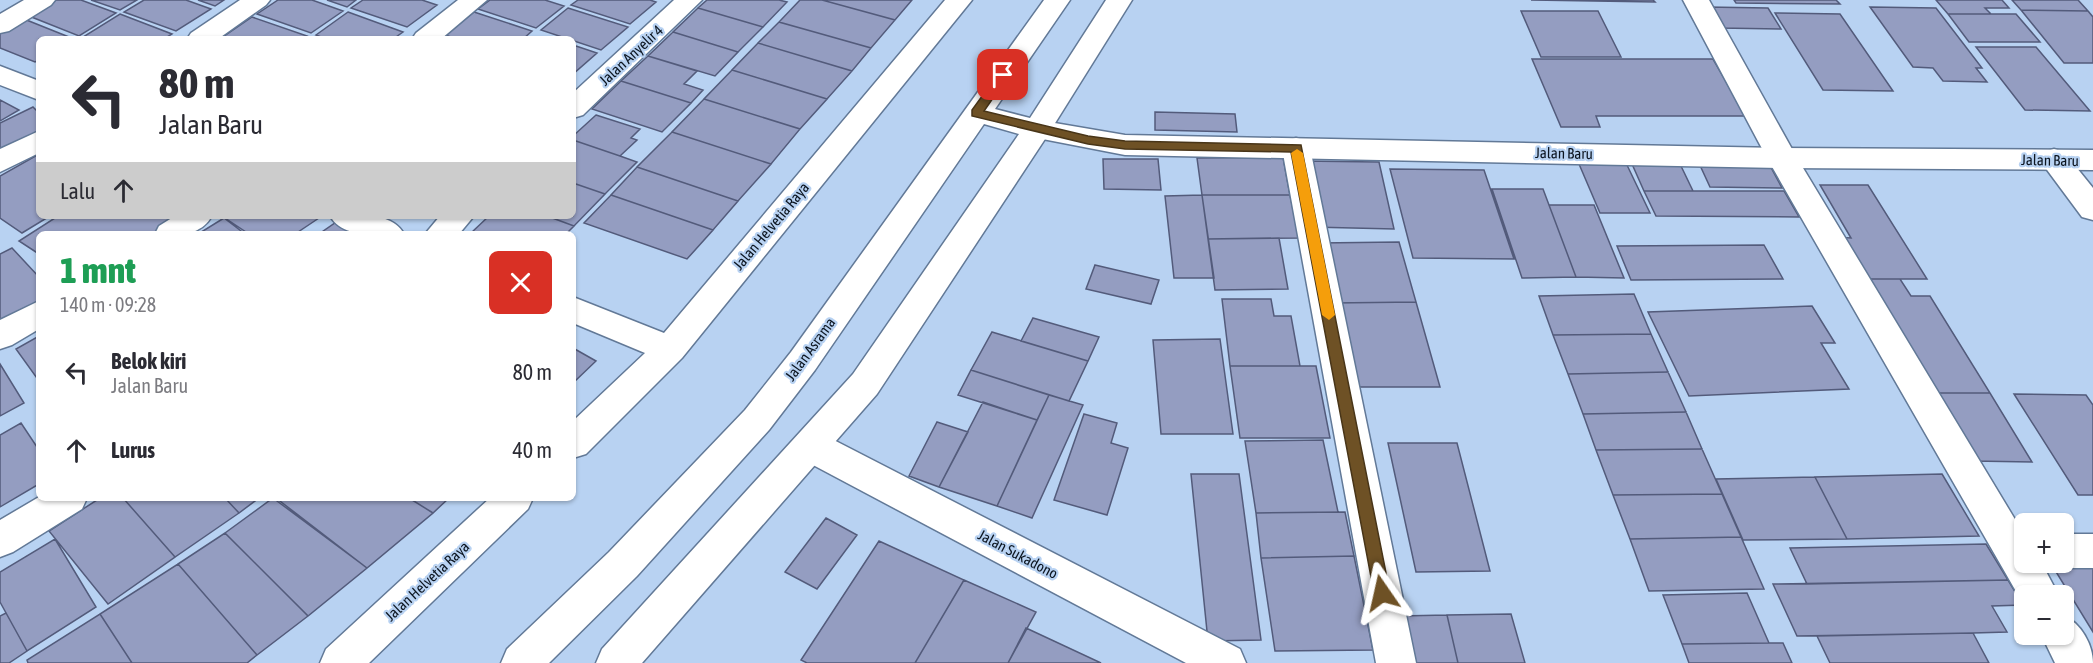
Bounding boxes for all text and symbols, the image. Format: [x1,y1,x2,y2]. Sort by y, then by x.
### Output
street label: Jalan Anyelir 4 [596,21,666,89]
pin [977,49,1028,100]
icon: arrive [986,58,1019,91]
text: 80 m [159,59,234,107]
icon: left [60,60,138,138]
text: Jalan Baru [159,109,263,140]
street label: Jalan Baru [1535,144,1593,162]
street label: Jalan Baru [2021,151,2079,169]
icon: ahead [107,174,140,207]
text: Lalu [60,178,95,204]
street label: Jalan Helvetia Raya [730,179,812,273]
text: 1 mnt [60,249,136,291]
button: close [489,251,552,314]
text: 140 m · 09:28 [60,293,156,316]
street label: Jalan Asrama [781,314,839,384]
text: Belok kiri [111,348,186,374]
icon: left [60,356,93,389]
text: 80 m [512,359,552,385]
text: Jalan Baru [111,374,188,397]
icon: ahead [60,434,93,467]
text: Lurus [111,437,155,463]
text: 40 m [512,437,552,463]
map controls [2014,513,2074,645]
button: + [2014,513,2074,573]
street label: Jalan Sukadono [975,526,1061,582]
street label: Jalan Helvetia Raya [382,538,472,624]
position arrow [1350,561,1414,625]
button: − [2014,585,2074,645]

